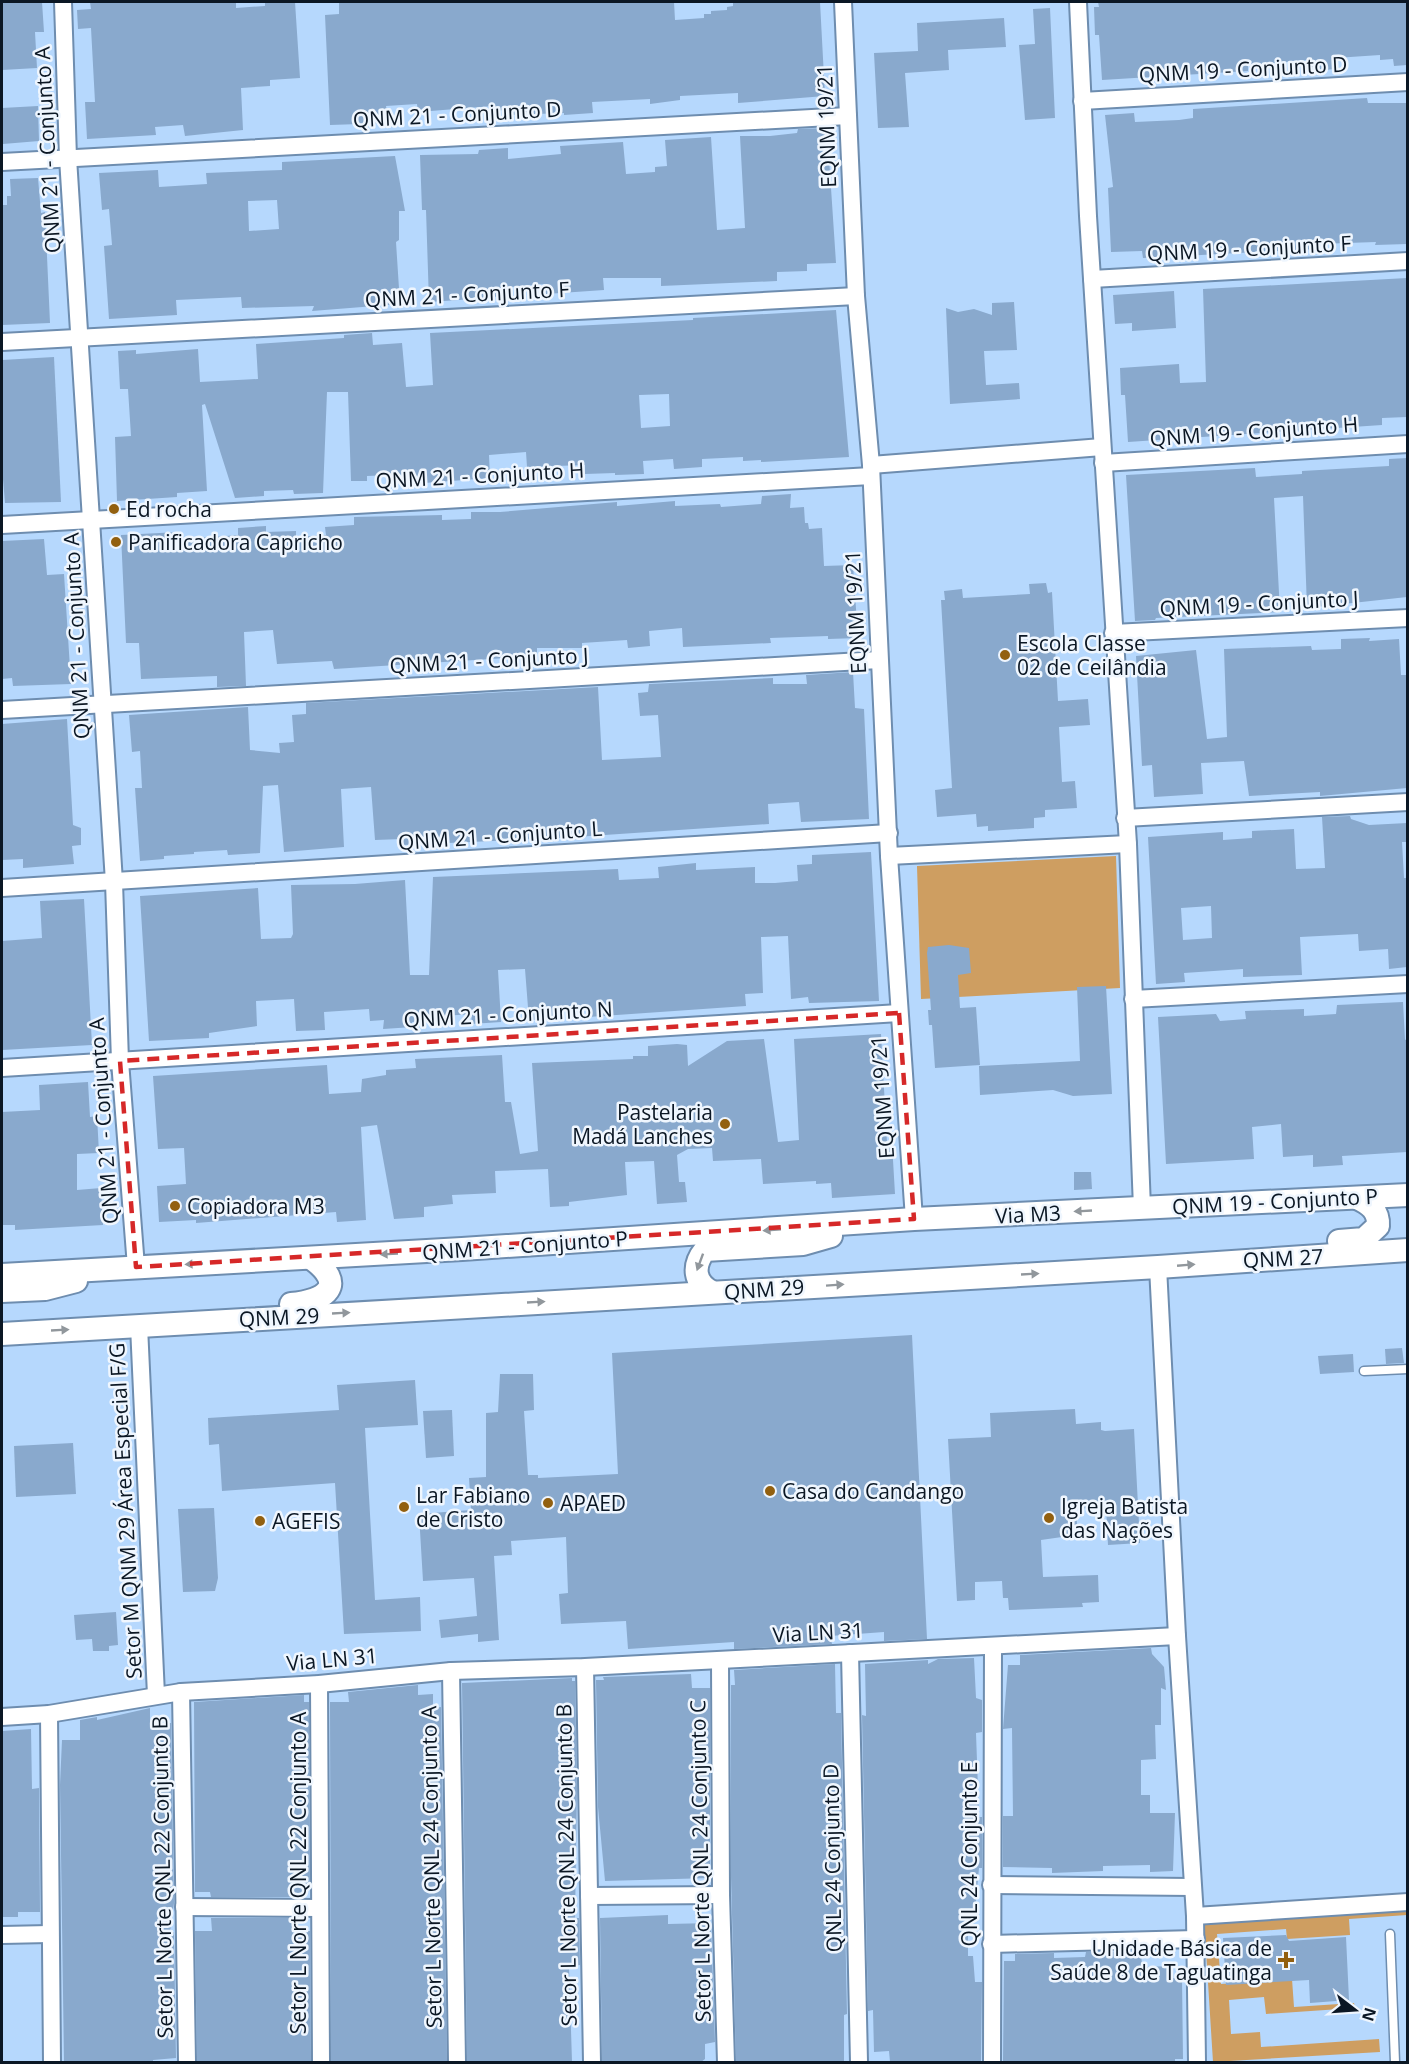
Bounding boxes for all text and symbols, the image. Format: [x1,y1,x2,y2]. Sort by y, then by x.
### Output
street label: QNM 21 - Conjunto A [28,45,66,254]
street label: QNM 19 - Conjunto D [1138,50,1348,88]
street label: EQNM 19/21 [810,64,842,188]
street label: QNM 21 - Conjunto D [352,95,562,133]
street label: QNM 19 - Conjunto F [1146,229,1352,267]
street label: QNM 21 - Conjunto F [364,275,570,313]
street label: QNM 19 - Conjunto H [1149,410,1359,452]
street label: QNM 21 - Conjunto H [375,456,585,494]
place label: Ed rocha [126,495,212,523]
marker: Ed rocha [107,502,121,516]
place label: Panificadora Capricho [128,528,343,556]
street label: QNM 21 - Conjunto A [57,531,95,740]
marker: Panificadora Capricho [109,535,123,549]
street label: EQNM 19/21 [838,549,872,675]
street label: QNM 19 - Conjunto J [1159,584,1359,622]
place label: Escola Classe 02 de Ceilândia [1017,629,1167,681]
street label: QNM 21 - Conjunto J [389,641,589,679]
marker: Escola Classe 02 de Ceilândia [998,648,1012,662]
street label: QNM 21 - Conjunto L [397,814,603,856]
street label: QNM 21 - Conjunto N [403,995,613,1033]
street label: QNM 21 - Conjunto A [82,1016,124,1225]
street label: EQNM 19/21 [864,1034,900,1160]
place label: Pastelaria Madá Lanches [572,1098,713,1150]
marker: Pastelaria Madá Lanches [718,1117,732,1131]
street label: QNM 19 - Conjunto P [1171,1182,1379,1220]
place label: Copiadora M3 [187,1192,325,1220]
street label: Via M3 [994,1198,1062,1230]
marker: Copiadora M3 [168,1199,182,1213]
one-way arrow [1074,1206,1093,1215]
street label: QNM 21 - Conjunto P [421,1224,629,1266]
one-way arrow [762,1225,781,1235]
street label: QNM 27 [1242,1242,1324,1274]
one-way arrow [379,1249,398,1258]
one-way arrow [694,1254,704,1272]
one-way arrow [184,1260,203,1269]
one-way arrow [1177,1260,1196,1270]
one-way arrow [1020,1270,1039,1279]
street label: QNM 29 [723,1272,805,1306]
one-way arrow [826,1280,845,1289]
one-way arrow [526,1297,545,1307]
street label: QNM 29 [238,1301,320,1333]
one-way arrow [331,1309,350,1318]
one-way arrow [50,1326,69,1335]
street label: Setor M QNM 29 Área Especial F/G [102,1342,148,1680]
place label: Casa do Candango [782,1477,964,1505]
place label: Lar Fabiano de Cristo [416,1481,531,1533]
marker: Casa do Candango [763,1484,777,1498]
place label: APAED [560,1489,626,1517]
place label: Igreja Batista das Nações [1061,1492,1188,1544]
marker: APAED [541,1496,555,1510]
marker: Lar Fabiano de Cristo [397,1500,411,1514]
place label: AGEFIS [272,1507,340,1535]
marker: Igreja Batista das Nações [1042,1511,1056,1525]
marker: AGEFIS [253,1514,267,1528]
street label: Via LN 31 [772,1616,864,1648]
street label: Via LN 31 [285,1641,379,1677]
street label: Setor L Norte QNL 24 Conjunto C [683,1700,717,2022]
street label: Setor L Norte QNL 24 Conjunto B [549,1703,583,2027]
street label: Setor L Norte QNL 24 Conjunto A [414,1705,448,2028]
street label: Setor L Norte QNL 22 Conjunto A [284,1711,312,2034]
street label: Setor L Norte QNL 22 Conjunto B [145,1715,179,2039]
street label: QNL 24 Conjunto E [955,1761,983,1947]
street label: QNL 24 Conjunto D [816,1763,848,1953]
place label: Unidade Básica de Saúde 8 de Taguatinga [1050,1934,1272,1986]
marker: Unidade Básica de Saúde 8 de Taguatinga [1277,1951,1295,1969]
north arrow [1325,1980,1385,2040]
text: N [1357,2005,1382,2024]

